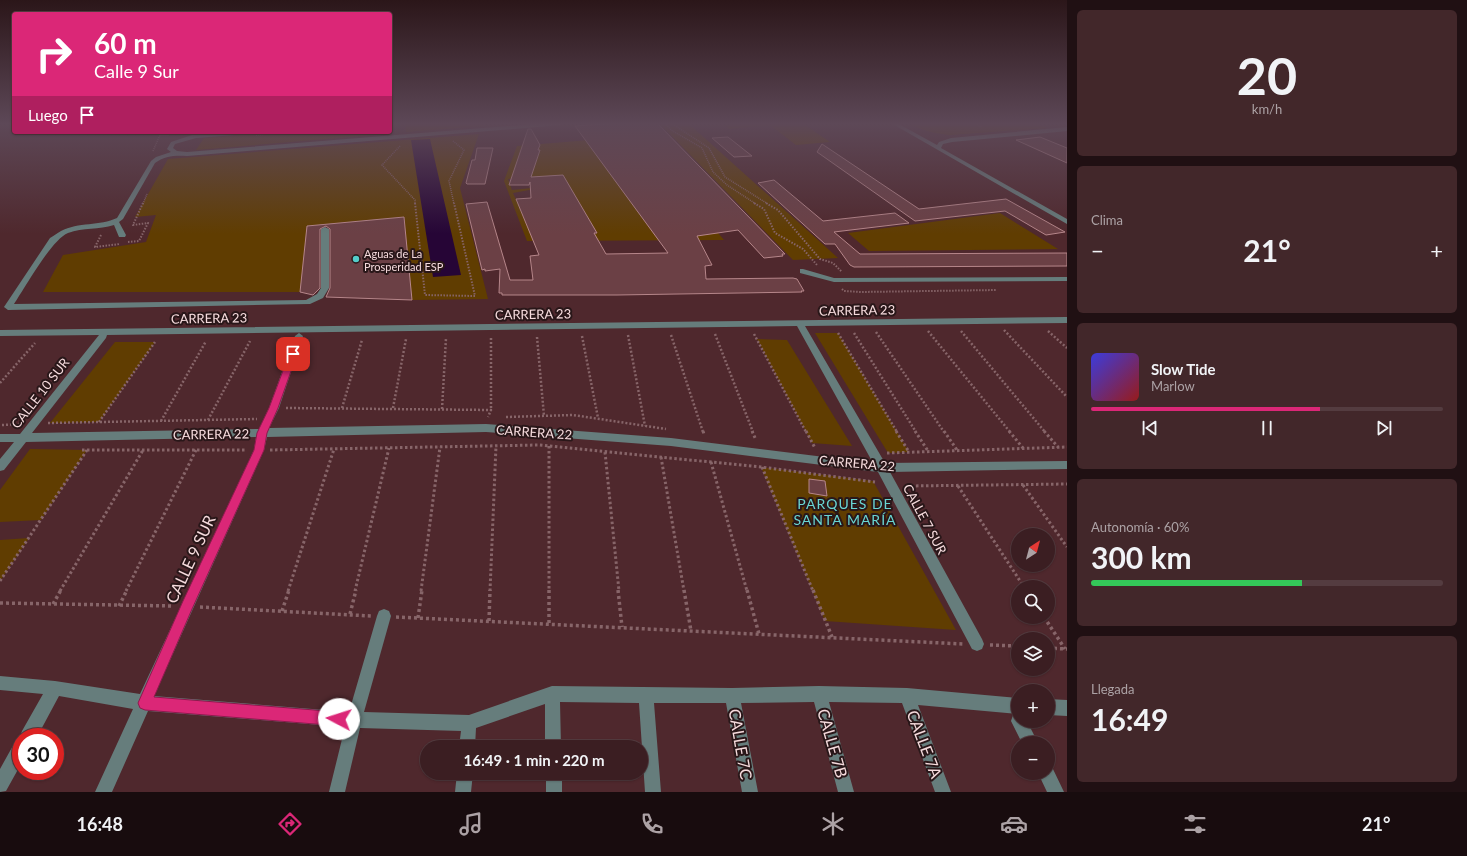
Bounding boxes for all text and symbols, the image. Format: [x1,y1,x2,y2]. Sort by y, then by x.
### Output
text: 60 m [94,26,157,60]
icon: right [28,28,80,80]
text: 20 [1237,44,1297,106]
text: Calle 9 Sur [94,60,179,82]
text: km/h [1252,101,1282,117]
icon: arrive [76,104,98,126]
text: Luego [28,106,68,124]
text: Clima [1091,212,1123,228]
text: 21° [1243,232,1291,268]
text: − [1091,237,1104,264]
text: + [1430,237,1443,264]
place label: Aguas de La Prosperidad ESP [364,247,444,273]
marker: Aguas de La Prosperidad ESP [351,254,361,264]
street label: CARRERA 23 [819,301,895,319]
street label: CARRERA 23 [495,305,571,323]
street label: CARRERA 23 [171,309,247,327]
pin [276,337,310,371]
icon: arrive [282,343,304,365]
street label: CALLE 10 SUR [8,354,73,431]
text: Slow Tide [1151,360,1216,378]
text: Marlow [1151,378,1195,394]
icon: previous [1139,417,1161,439]
icon: pause [1256,417,1278,439]
icon: next [1373,417,1395,439]
street label: CARRERA 22 [495,421,573,443]
street label: CARRERA 22 [173,425,249,443]
street label: CARRERA 22 [818,452,896,474]
street label: CALLE 7 SUR [900,481,951,558]
district label: PARQUES DE SANTA MARÍA [793,495,897,528]
street label: CALLE 9 SUR [161,512,219,606]
text: Autonomía · 60% [1091,519,1189,535]
north arrow [1011,528,1055,572]
map controls [1011,528,1055,780]
text: 300 km [1091,539,1192,575]
button: search [1011,580,1055,624]
button: layers [1011,632,1055,676]
text: Llegada [1091,681,1135,697]
button: + [1011,684,1055,728]
position arrow [318,698,360,740]
text: 16:49 [1091,701,1168,737]
street label: CALLE 7B [814,706,852,780]
street label: CALLE 7C [725,707,757,781]
street label: CALLE 7A [903,707,947,781]
speed limit sign: 30 [12,728,64,780]
button: − [1011,736,1055,780]
text: 16:49 · 1 min · 220 m [464,751,604,769]
icon: directions [276,810,304,838]
icon: music [457,810,485,838]
icon: phone [638,810,666,838]
icon: climate [819,810,847,838]
icon: car [1000,810,1028,838]
icon: filters [1181,810,1209,838]
text: 16:48 [77,813,123,835]
text: 21° [1362,813,1390,835]

